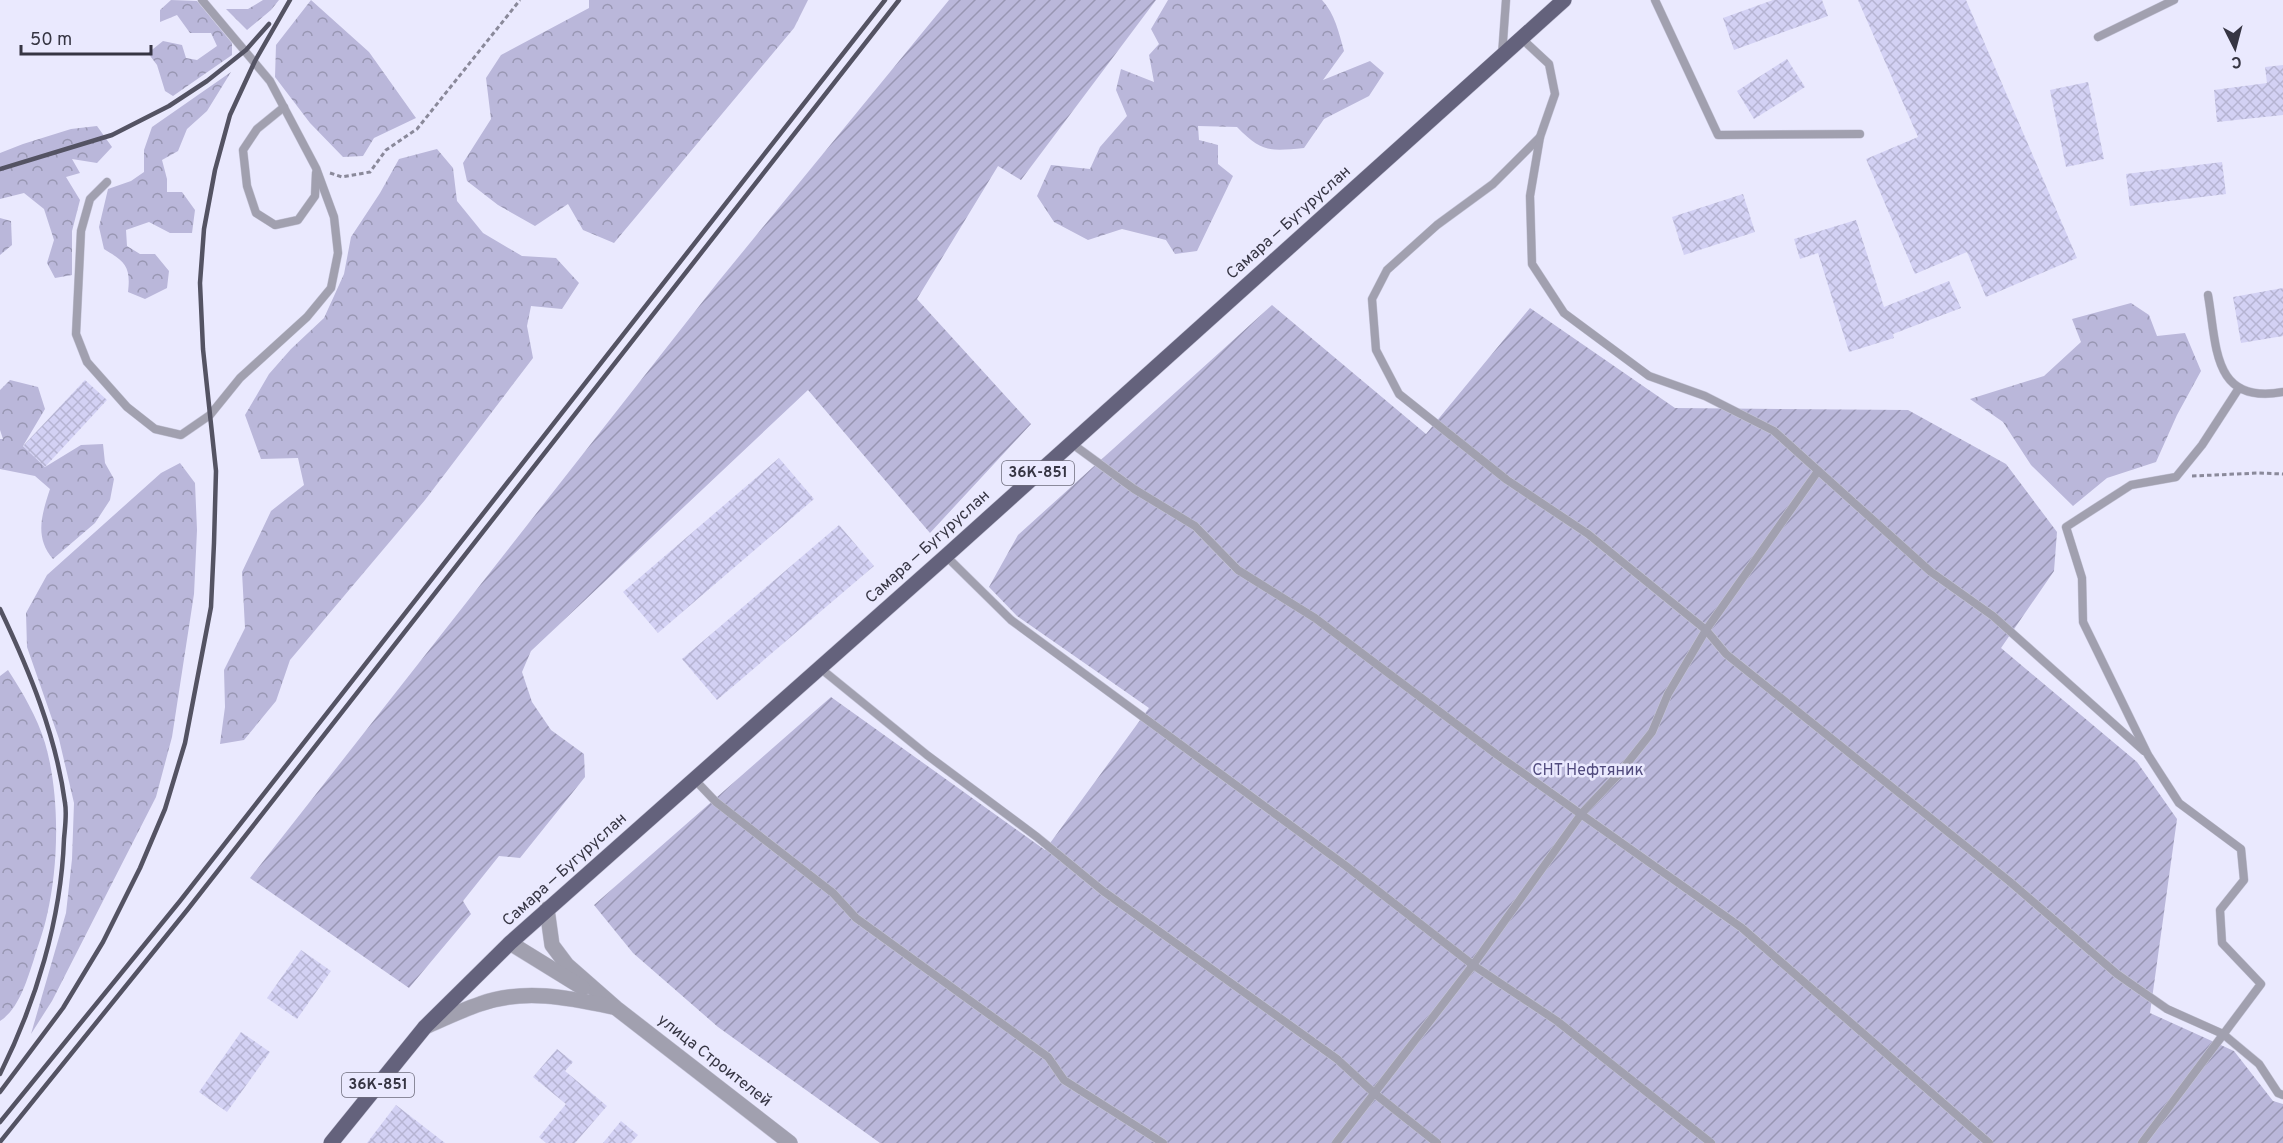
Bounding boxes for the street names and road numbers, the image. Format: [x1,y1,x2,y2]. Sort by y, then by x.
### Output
street label: Самара — Бугуруслан [1223,162,1355,284]
road number: 36К-851 [1002,461,1074,485]
street label: Самара — Бугуруслан [862,486,994,608]
street label: Самара — Бугуруслан [499,809,631,931]
street label: улица Строителей [653,1010,775,1112]
road number: 36К-851 [342,1073,414,1097]

